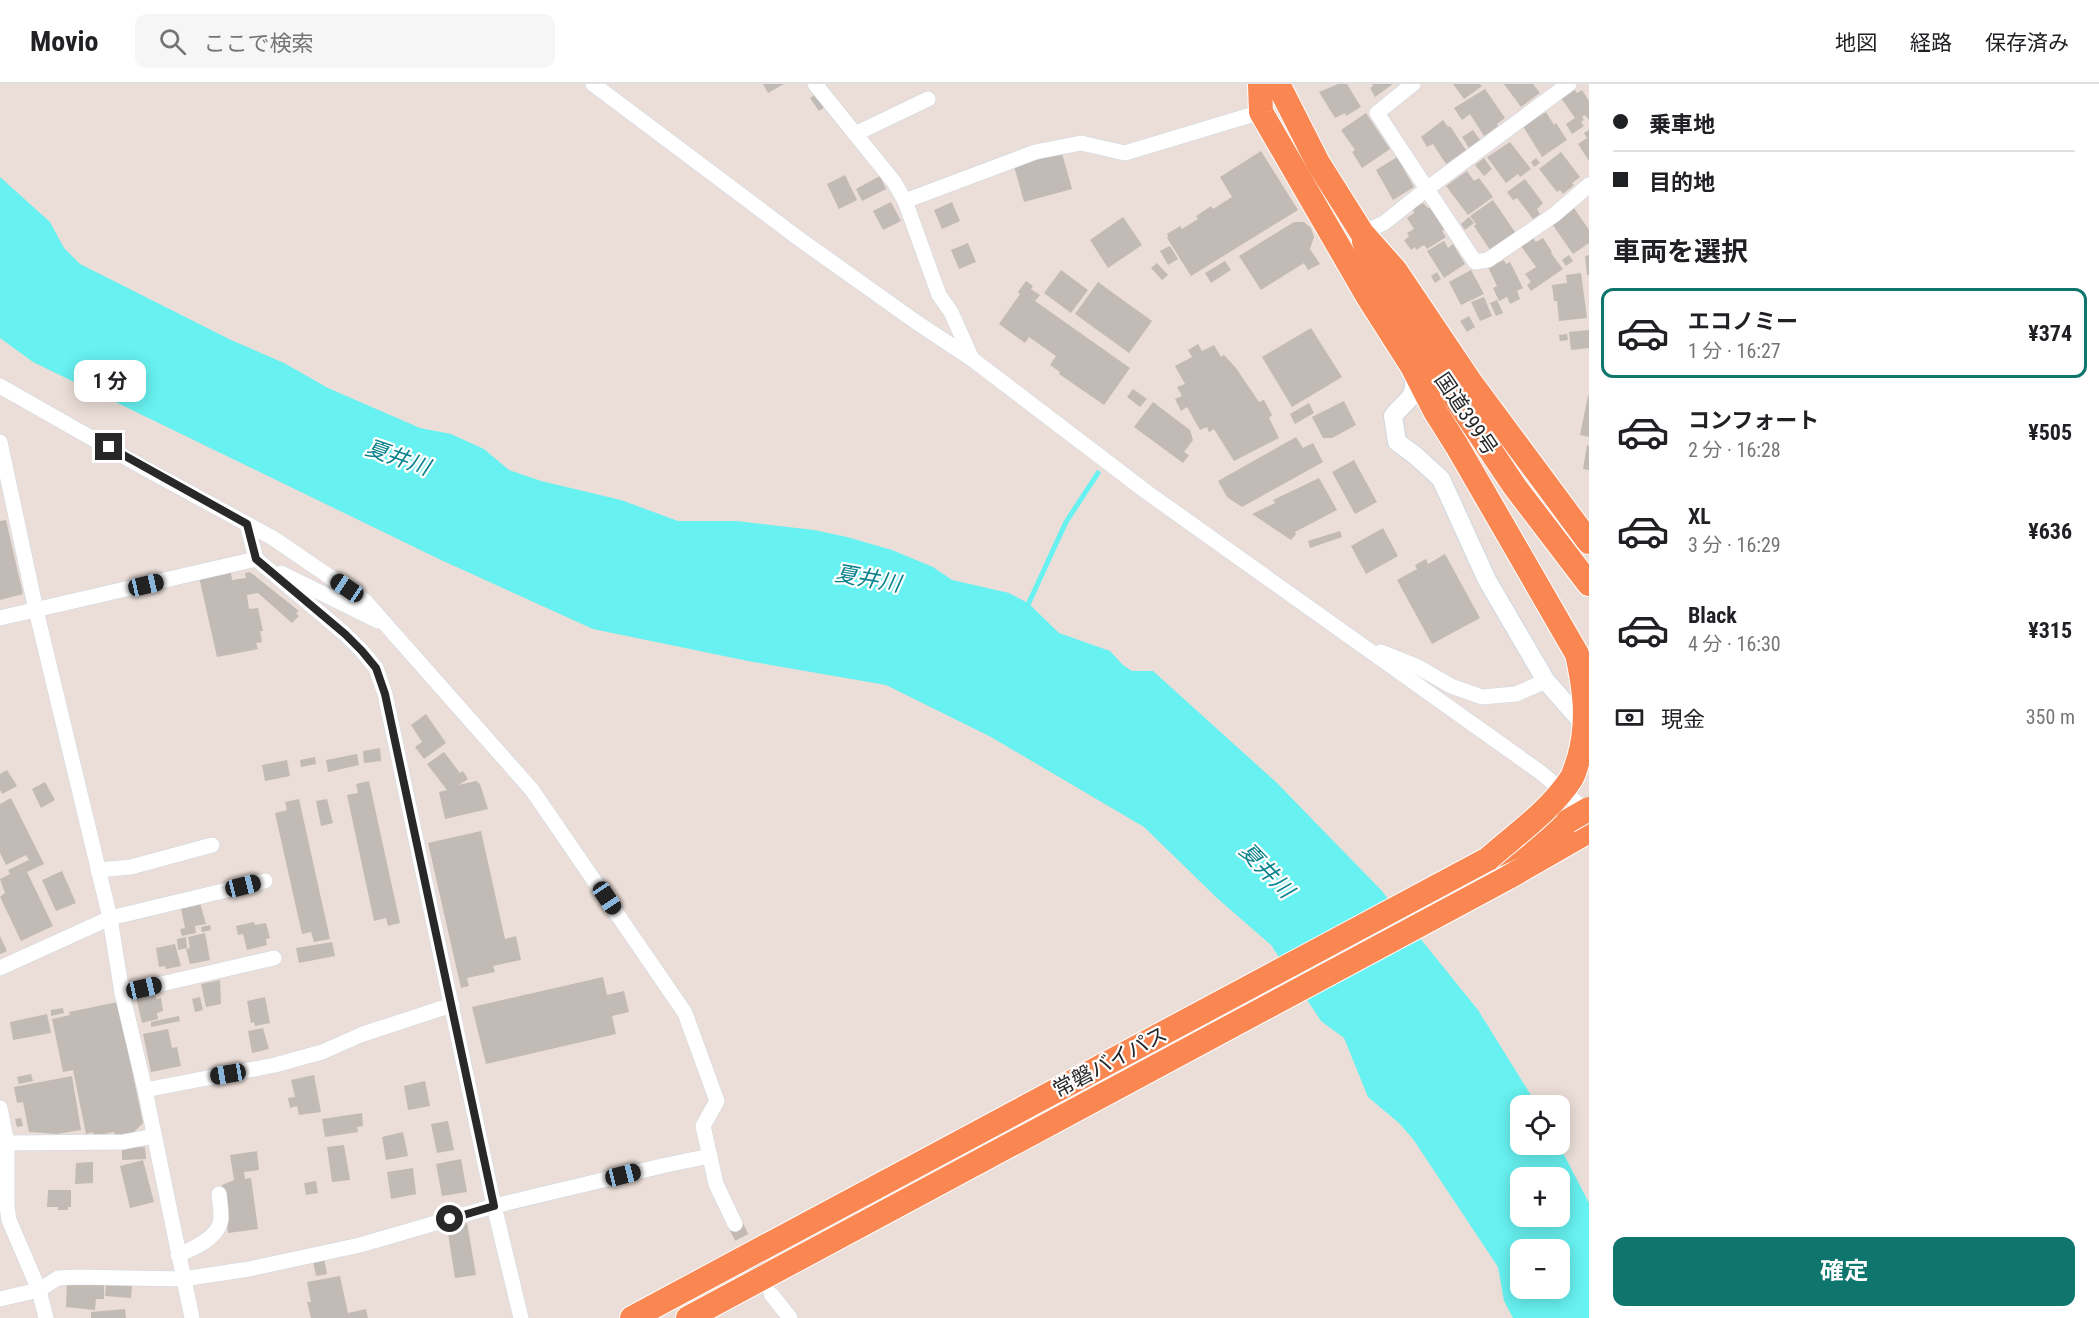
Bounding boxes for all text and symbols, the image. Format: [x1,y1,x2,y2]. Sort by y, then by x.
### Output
search box [135,14,555,68]
text: Movio [30,25,99,58]
icon: search [156,25,189,58]
text: ここで検索 [204,31,314,56]
text: 地図 [1835,31,1877,55]
text: 経路 [1910,31,1952,55]
text: 保存済み [1985,31,2069,55]
text: 乗車地 [1649,112,1715,137]
text: 目的地 [1649,170,1715,195]
text: 車両を選択 [1613,236,1748,268]
icon: car [1616,306,1670,360]
text: エコノミー [1688,309,1798,334]
text: ¥374 [2028,321,2072,346]
text: 1 分 · 16:27 [1688,339,1781,363]
callout: 1 分 [73,360,145,402]
street label: 国道399号 [1430,368,1502,460]
text: 1 分 [93,369,127,393]
icon: car [1616,405,1670,459]
text: コンフォート [1688,408,1819,433]
text: ¥505 [2028,420,2072,445]
route end [95,433,122,460]
water label: 夏井川 [363,435,435,481]
text: 2 分 · 16:28 [1688,438,1781,462]
icon: car [1616,504,1670,558]
text: XL [1688,504,1711,529]
text: ¥636 [2028,519,2072,544]
text: 3 分 · 16:29 [1688,533,1781,557]
water label: 夏井川 [833,560,905,597]
car [327,570,367,606]
car [126,572,166,598]
icon: car [1616,603,1670,657]
text: Black [1688,603,1737,628]
text: ¥315 [2028,618,2072,643]
text: 4 分 · 16:30 [1688,632,1781,656]
icon: cash [1613,701,1646,734]
text: 350 m [2026,705,2075,729]
text: 現金 [1661,707,1705,732]
water label: 夏井川 [1235,838,1300,904]
car [223,873,263,899]
car [589,878,625,918]
car [124,975,164,1001]
street label: 常磐バイパス [1049,1022,1171,1102]
car [209,1062,247,1086]
map controls [1510,1095,1570,1299]
button: locate [1510,1095,1570,1155]
car [603,1162,643,1188]
button: + [1510,1167,1570,1227]
route start [436,1205,463,1232]
button: 確定 [1613,1237,2075,1306]
button: − [1510,1239,1570,1299]

